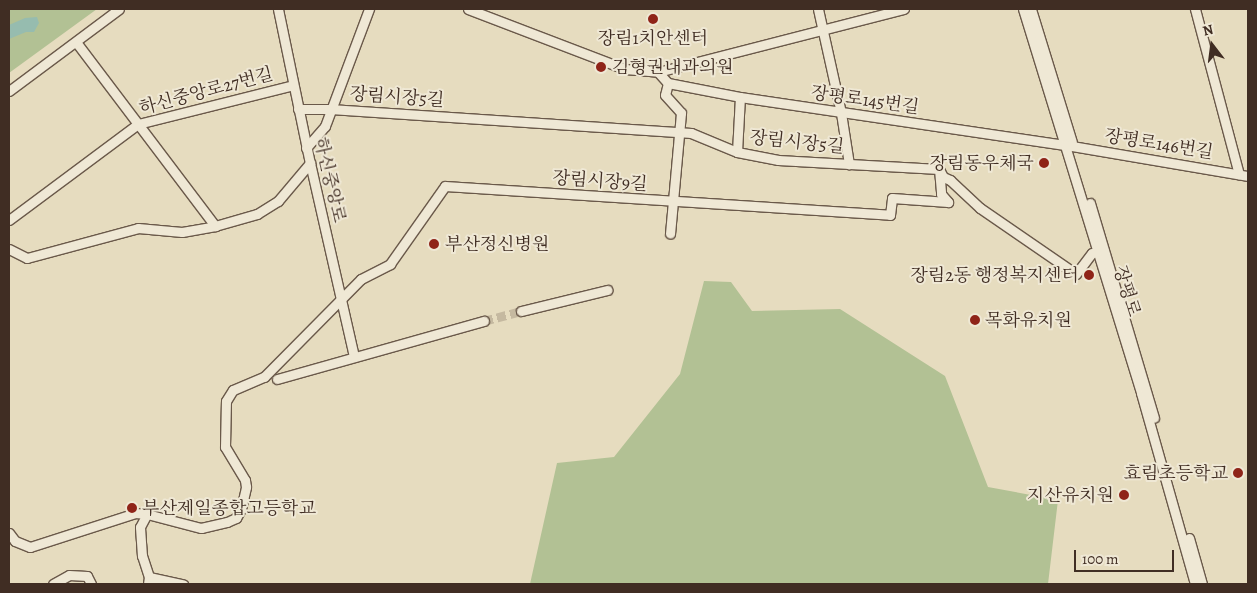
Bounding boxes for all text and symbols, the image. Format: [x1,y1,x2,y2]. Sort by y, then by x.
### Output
marker: 장림1치안센터 [647,13,659,25]
north arrow [1187,20,1237,70]
text: N [1201,20,1215,41]
place label: 장림1치안센터 [598,27,708,49]
place label: 김형권내과의원 [612,56,734,78]
marker: 김형권내과의원 [594,60,608,74]
street label: 하신중앙로27번길 [137,63,275,119]
street label: 장평로145번길 [810,82,920,118]
street label: 장림시장5길 [349,83,445,111]
street label: 장평로146번길 [1103,125,1215,163]
street label: 장림시장5길 [749,126,845,158]
street label: 하신중앙로 [310,135,350,225]
place label: 장림동우체국 [930,152,1034,174]
marker: 장림동우체국 [1038,157,1050,169]
street label: 장림시장9길 [552,167,648,195]
place label: 부산정신병원 [445,233,549,255]
marker: 부산정신병원 [427,237,441,251]
street label: 장평로 [1109,263,1145,319]
place label: 장림2동 행정복지센터 [910,264,1079,286]
marker: 장림2동 행정복지센터 [1083,269,1095,281]
place label: 목화유치원 [985,309,1072,331]
marker: 목화유치원 [969,314,981,326]
place label: 효림초등학교 [1124,462,1228,484]
marker: 효림초등학교 [1232,467,1244,479]
place label: 지산유치원 [1027,484,1114,506]
marker: 지산유치원 [1118,489,1130,501]
place label: 부산제일종합고등학교 [142,497,316,519]
marker: 부산제일종합고등학교 [126,502,138,514]
scale bar [1077,540,1177,572]
text: 100 m [1082,549,1119,569]

